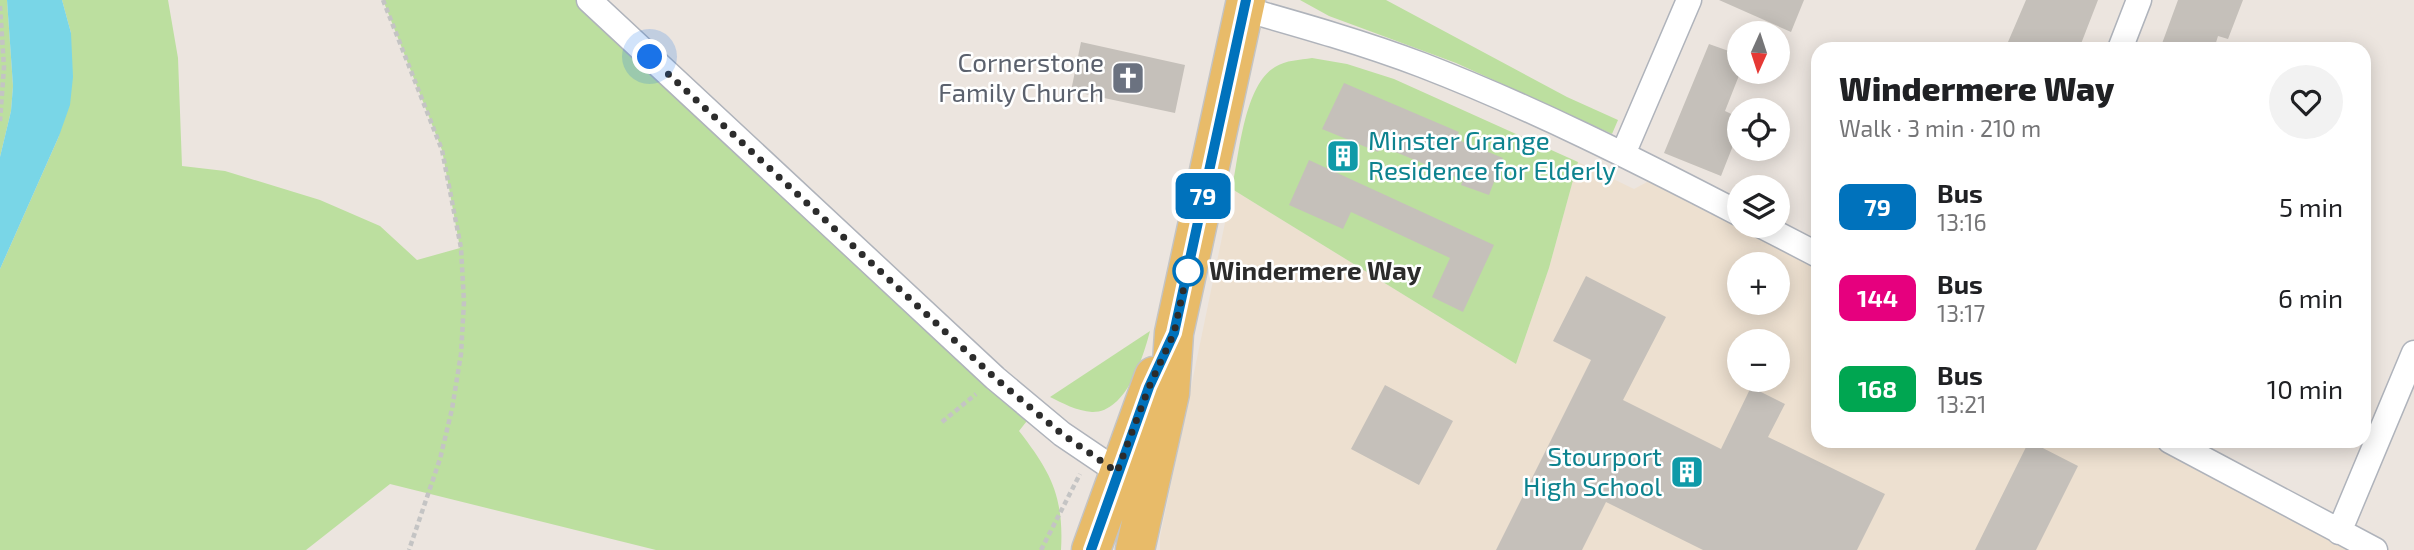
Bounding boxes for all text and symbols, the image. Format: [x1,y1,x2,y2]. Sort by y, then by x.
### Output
north arrow [1727,21,1790,84]
map controls [1727,21,1790,392]
your location [632,39,667,74]
place label: Cornerstone Family Church [938,46,1104,107]
church icon: Cornerstone Family Church [1109,59,1147,97]
button: heart [2269,65,2343,139]
text: Windermere Way [1839,68,2114,108]
button: locate [1727,98,1790,161]
text: Walk · 3 min · 210 m [1839,114,2041,142]
place label: Minster Grange Residence for Elderly [1368,124,1616,185]
building icon: Minster Grange Residence for Elderly [1324,137,1362,175]
line badge: 79 [1172,173,1234,219]
button: layers [1727,175,1790,238]
text: Bus [1937,177,1983,208]
text: 79 [1190,181,1216,210]
text: 5 min [2279,191,2343,222]
text: 79 [1864,192,1891,221]
text: 13:16 [1937,208,1987,236]
button: + [1727,252,1790,315]
place label: Windermere Way [1209,254,1422,286]
marker: Windermere Way [1173,256,1203,286]
text: Bus [1937,268,1983,299]
text: 6 min [2278,282,2343,313]
text: 144 [1857,283,1898,312]
text: 13:17 [1937,299,1985,327]
button: − [1727,329,1790,392]
text: Bus [1937,359,1983,390]
text: 10 min [2267,373,2343,404]
text: 168 [1858,374,1897,403]
text: 13:21 [1937,390,1986,418]
place label: Stourport High School [1523,440,1662,501]
building icon: Stourport High School [1668,453,1706,491]

